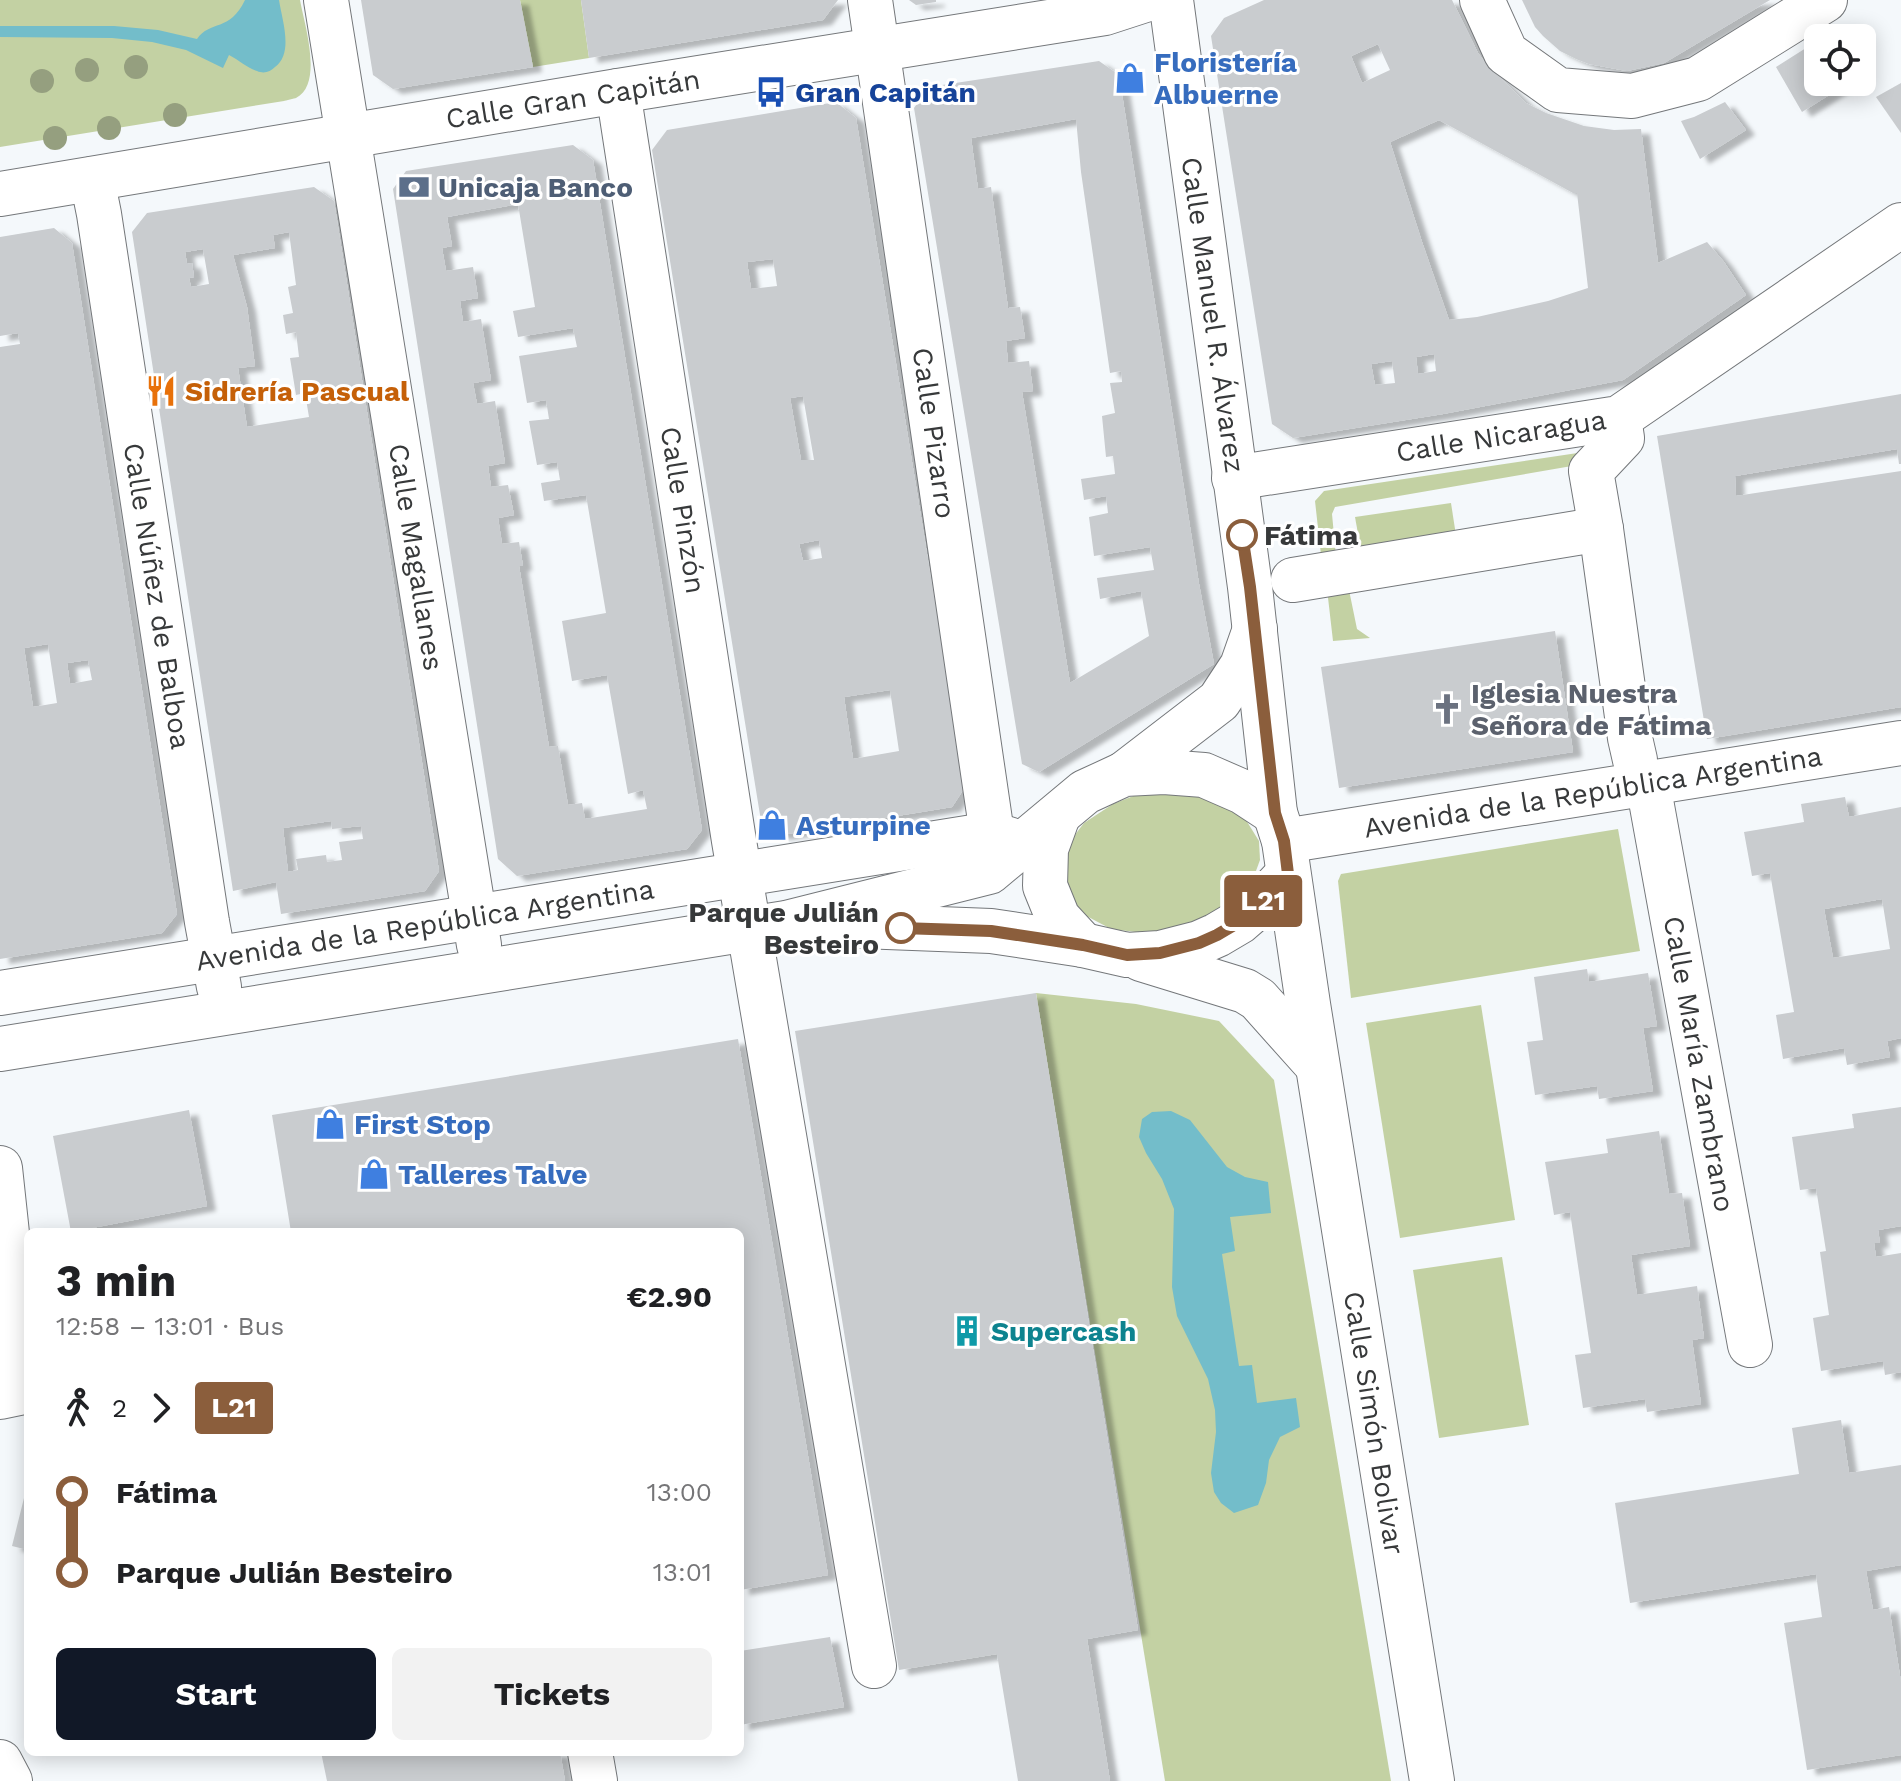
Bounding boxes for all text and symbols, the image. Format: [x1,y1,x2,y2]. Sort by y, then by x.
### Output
map controls [1804,24,1876,96]
button: locate [1804,24,1876,96]
place label: Floristería Albuerne [1154,46,1298,111]
shop icon: Floristería Albuerne [1113,61,1147,95]
street label: Calle Gran Capitán [444,63,702,135]
bus stop icon: Gran Capitán [754,75,788,109]
place label: Gran Capitán [795,76,976,109]
street label: Calle Manuel R. Álvarez [1174,155,1252,475]
bank icon: Unicaja Banco [397,170,431,204]
place label: Unicaja Banco [438,171,633,204]
street label: Calle Pizarro [906,345,962,521]
restaurant icon: Sidrería Pascual [144,374,178,408]
place label: Sidrería Pascual [185,375,410,408]
street label: Calle Nicaragua [1394,403,1609,469]
street label: Calle Pinzón [654,424,712,596]
street label: Calle Núñez de Balboa [116,440,198,752]
street label: Calle Magallanes [382,441,450,673]
place label: Fátima [1264,519,1359,552]
marker: Fátima [1227,520,1257,550]
place label: Iglesia Nuestra Señora de Fátima [1471,677,1712,742]
church icon: Iglesia Nuestra Señora de Fátima [1430,692,1464,726]
street label: Avenida de la República Argentina [1361,739,1825,845]
shop icon: Asturpine [755,808,789,842]
place label: Asturpine [796,809,931,842]
street label: Avenida de la República Argentina [193,872,657,978]
line badge: L21 [1217,875,1309,927]
text: L21 [1240,884,1286,917]
place label: Parque Julián Besteiro [688,896,879,961]
marker: Parque Julián Besteiro [886,913,916,943]
street label: Calle María Zambrano [1657,913,1741,1215]
shop icon: First Stop [313,1107,347,1141]
place label: First Stop [354,1108,491,1141]
shop icon: Talleres Talve [357,1157,391,1191]
place label: Talleres Talve [398,1158,587,1191]
text: 3 min [56,1255,176,1307]
text: €2.90 [627,1279,712,1314]
street label: Calle Simón Bolivar [1337,1289,1411,1557]
text: 12:58 – 13:01 · Bus [56,1311,284,1341]
building icon: Supercash [950,1314,984,1348]
place label: Supercash [991,1315,1136,1348]
icon: walk [56,1386,100,1430]
icon: forward [139,1386,183,1430]
text: L21 [211,1391,257,1424]
text: 2 [112,1393,127,1423]
text: Fátima [116,1475,217,1510]
text: 13:00 [647,1477,712,1507]
text: Parque Julián Besteiro [116,1555,453,1590]
text: 13:01 [653,1557,712,1587]
button: Start [56,1648,376,1740]
button: Tickets [392,1648,712,1740]

